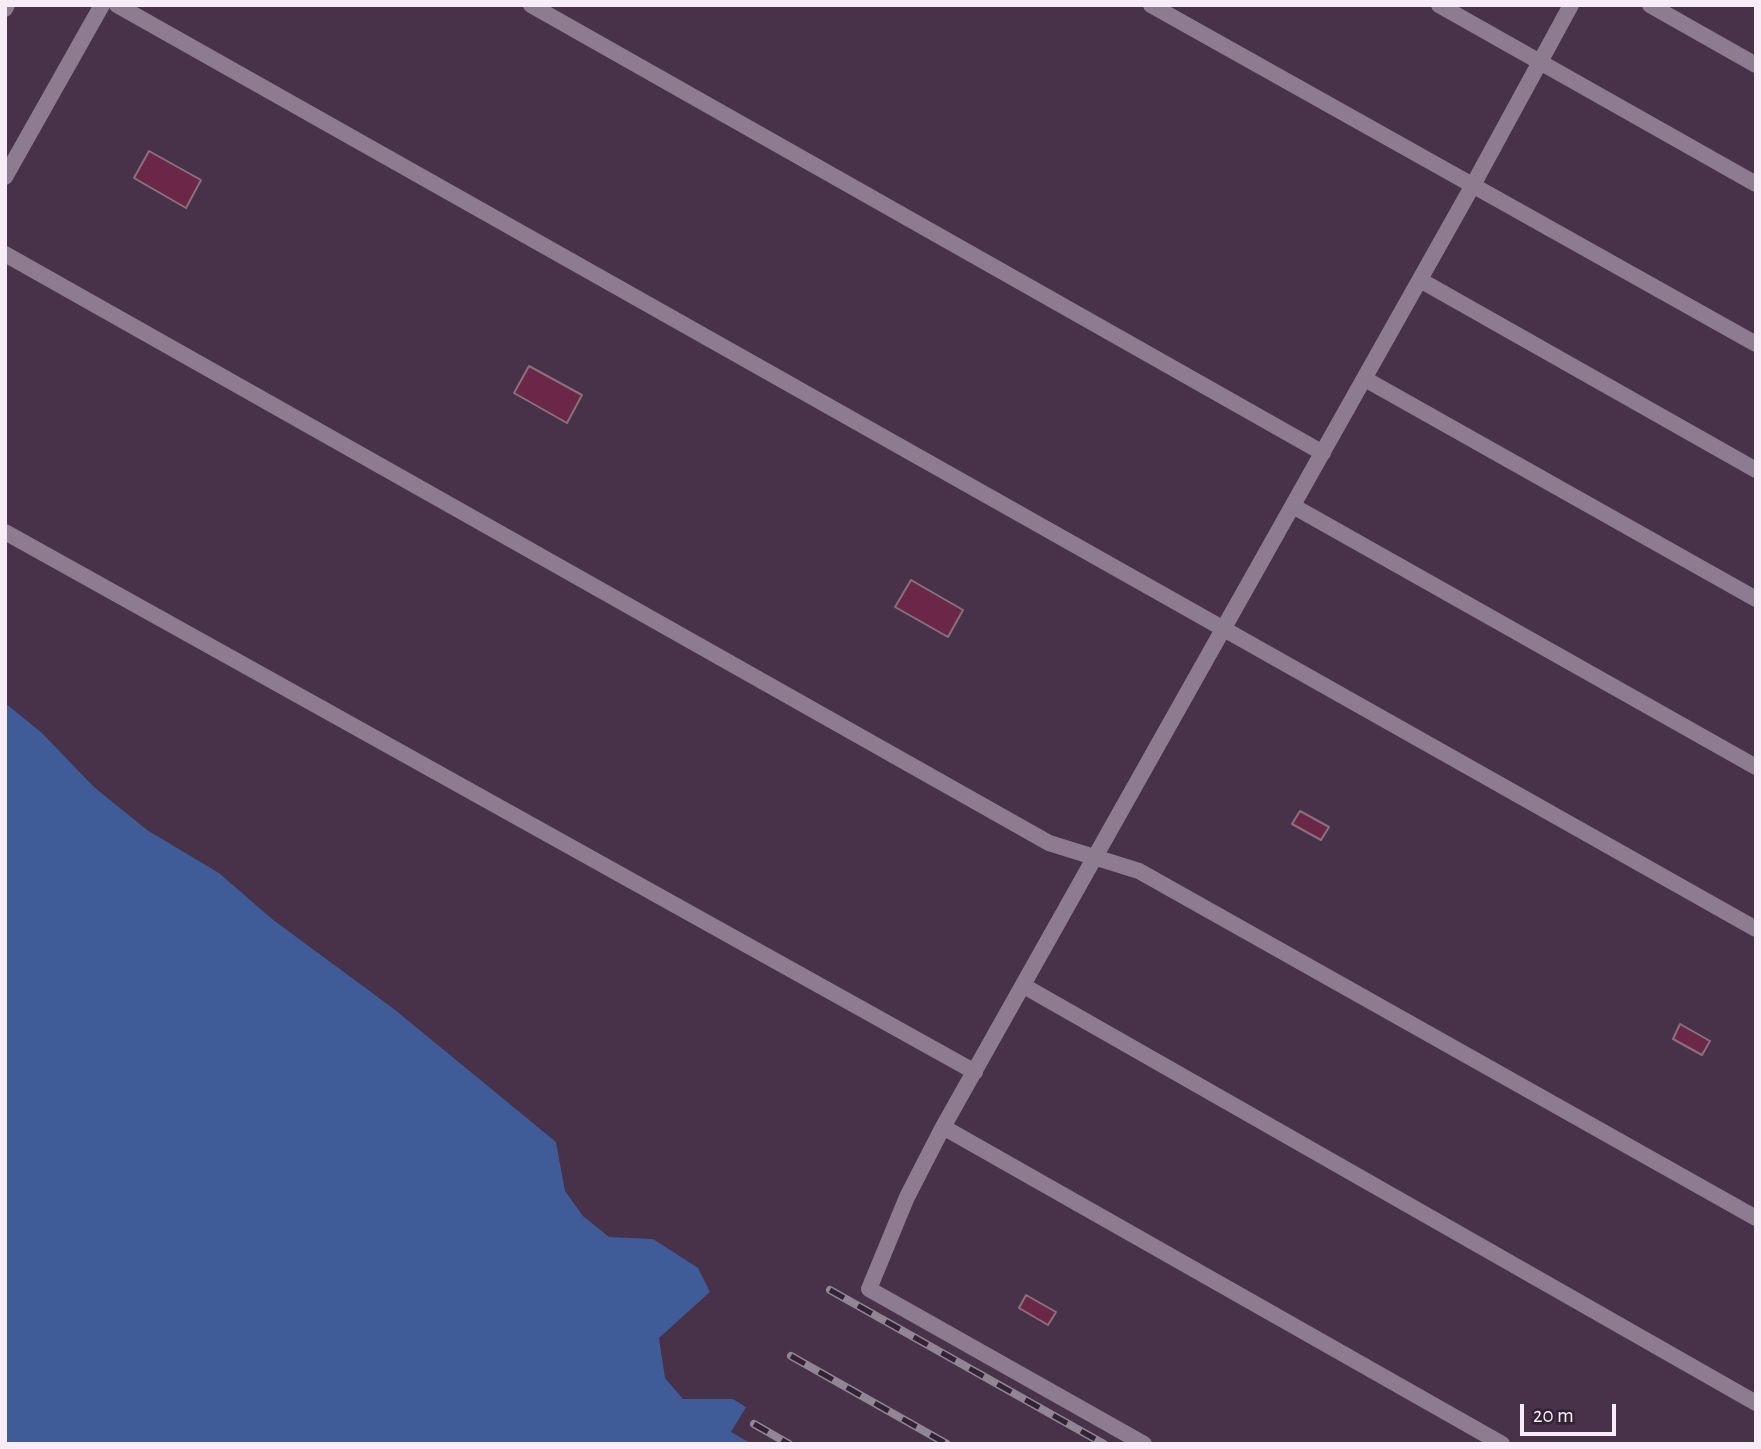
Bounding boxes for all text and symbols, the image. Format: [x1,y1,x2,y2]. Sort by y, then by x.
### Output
scale bar [1523,1390,1619,1434]
text: 20 m [1533,1405,1574,1426]

